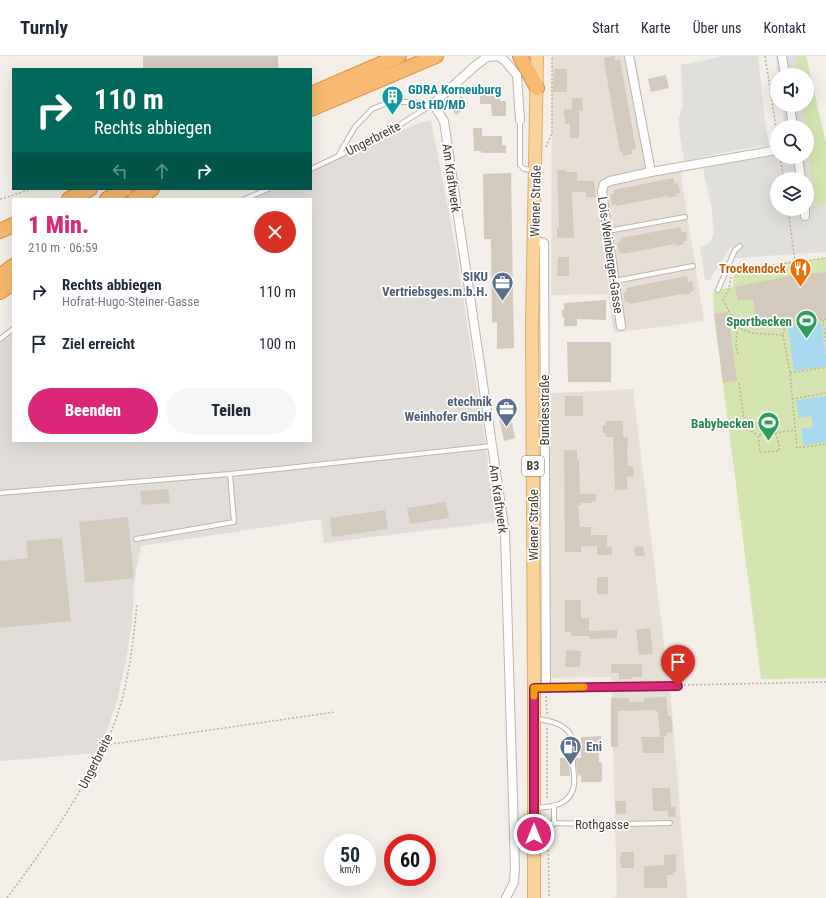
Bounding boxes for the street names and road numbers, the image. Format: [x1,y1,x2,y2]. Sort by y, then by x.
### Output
street label: Ungerbreite [343,118,403,159]
street label: Am Kraftwerk [439,143,464,214]
street label: Wiener Straße [527,165,544,237]
street label: Lois-Weinberger-Gasse [595,196,626,314]
street label: Bundesstraße [537,375,552,445]
road number: B3 [522,456,544,476]
street label: Am Kraftwerk [486,464,511,535]
street label: Wiener Straße [526,489,541,561]
street label: Ungerbreite [75,731,116,791]
street label: Rothgasse [575,817,629,832]

